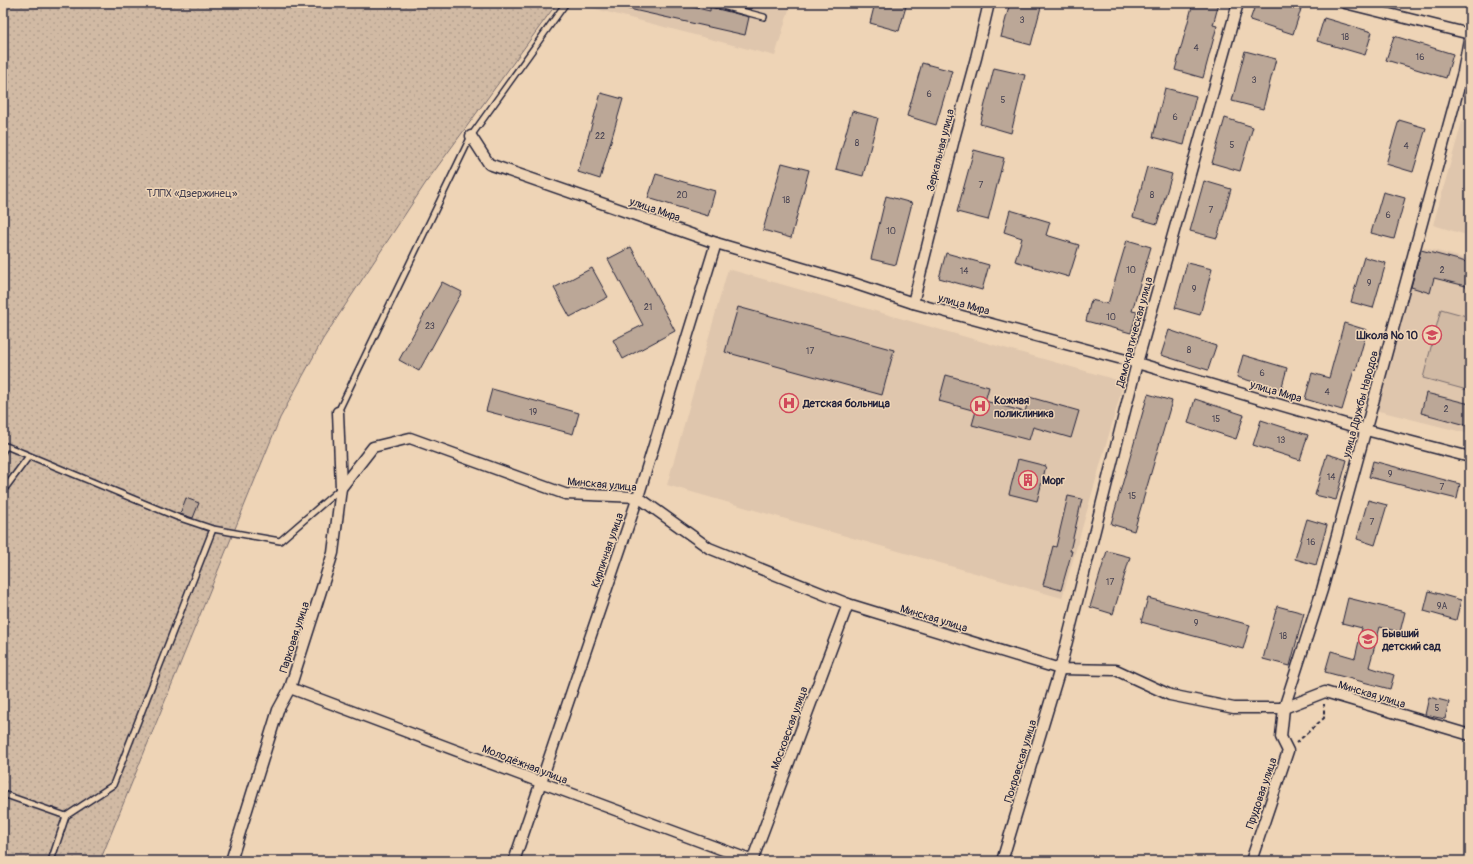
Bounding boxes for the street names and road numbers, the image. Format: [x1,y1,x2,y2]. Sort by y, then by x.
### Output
street label: Зеркальная улица [924,108,957,193]
street label: улица Мира [627,194,682,224]
street label: Демократическая улица [1113,275,1155,390]
street label: улица Мира [936,291,991,318]
street label: улица Дружбы Народов [1340,349,1381,460]
street label: улица Мира [1248,378,1303,405]
street label: Минская улица [567,475,637,494]
street label: Кирпичная улица [589,511,626,589]
street label: Парковая улица [277,600,312,674]
street label: Минская улица [899,602,969,635]
street label: Минская улица [1337,678,1407,711]
street label: Московская улица [768,685,811,772]
street label: Покровская улица [1002,718,1039,804]
street label: Молодёжная улица [480,742,569,787]
street label: Прудовая улица [1243,756,1280,830]

